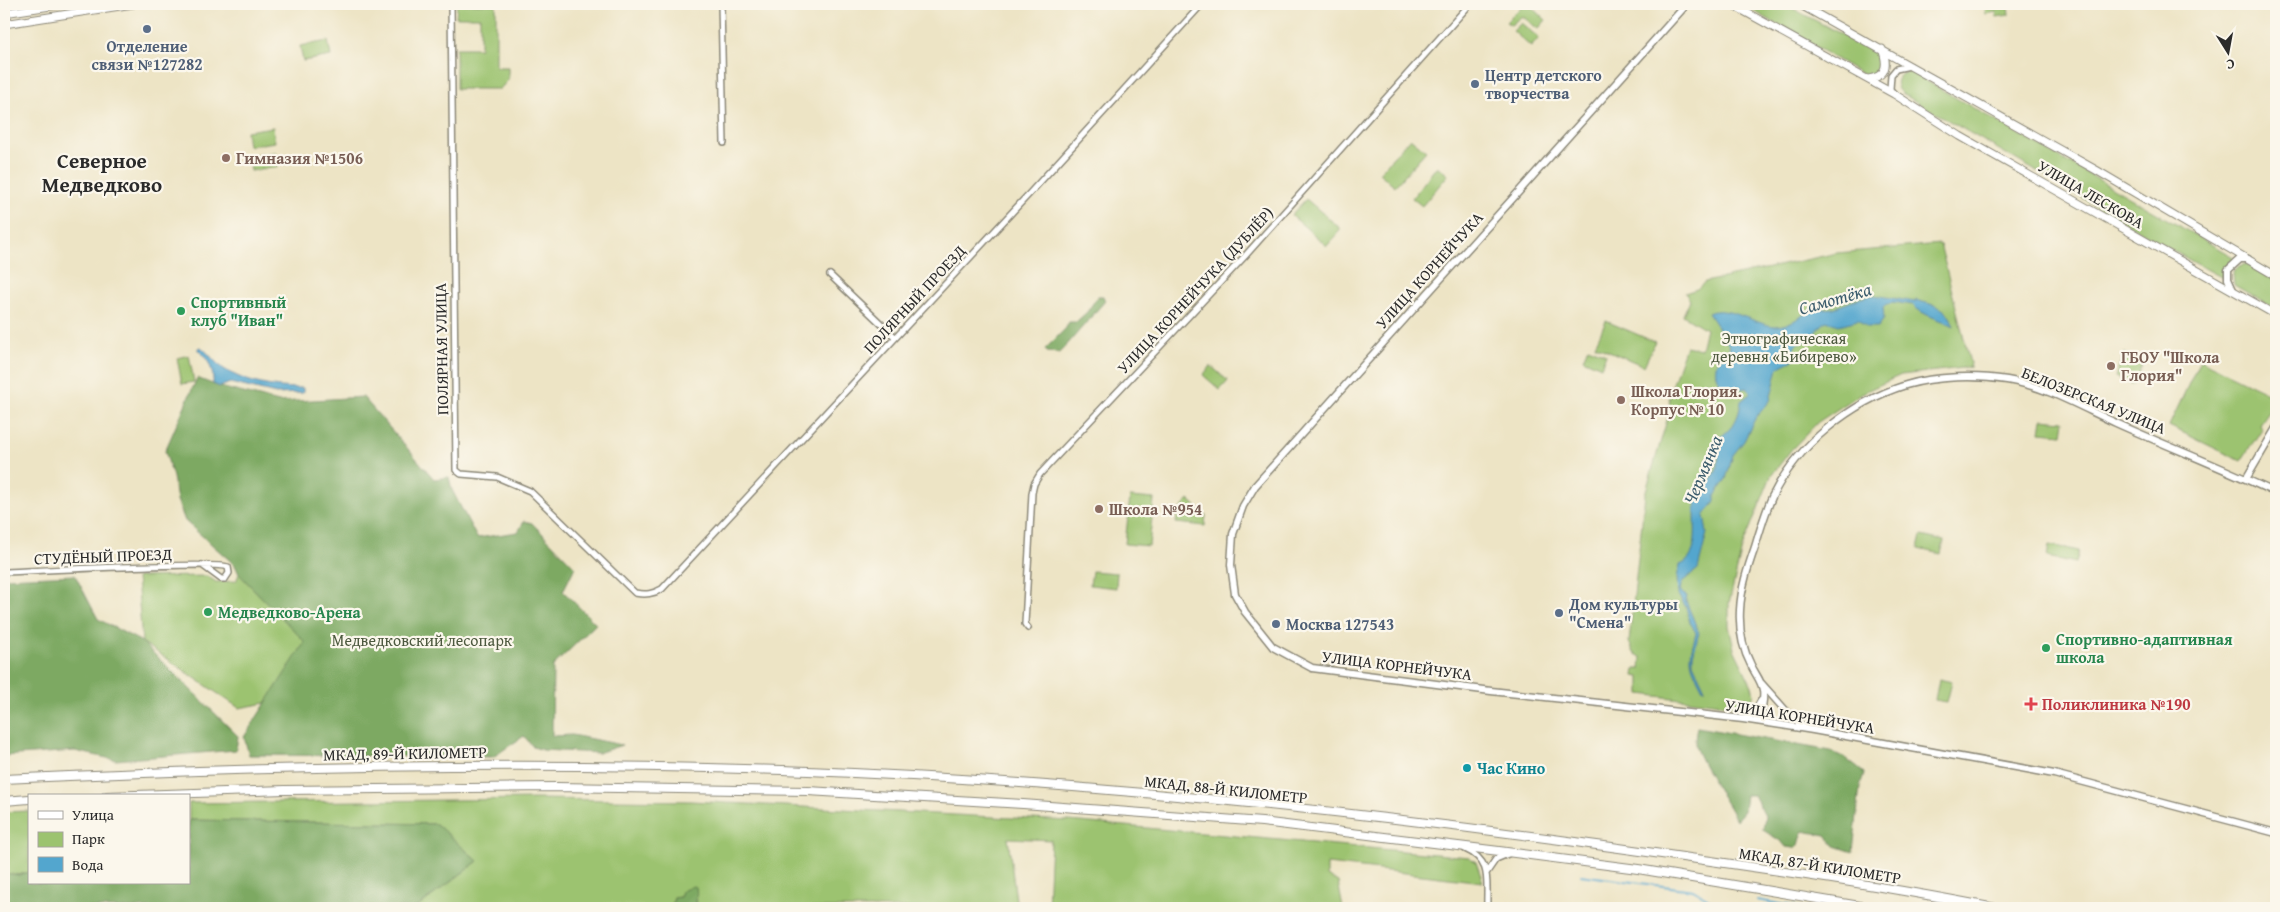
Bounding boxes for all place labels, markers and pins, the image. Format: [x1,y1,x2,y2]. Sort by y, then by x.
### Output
marker: Отделение связи №127282 [141,23,153,35]
place label: Отделение связи №127282 [92,34,202,76]
place label: Центр детского творчества [1485,63,1602,105]
marker: Центр детского творчества [1469,78,1481,90]
place label: Гимназия №1506 [236,146,363,170]
marker: Гимназия №1506 [220,152,232,164]
place label: Спортивный клуб "Иван" [191,290,286,332]
marker: Спортивный клуб "Иван" [175,305,187,317]
place label: ГБОУ "Школа Глория" [2121,345,2220,387]
marker: ГБОУ "Школа Глория" [2105,360,2117,372]
place label: Школа Глория. Корпус № 10 [1631,379,1742,421]
marker: Школа Глория. Корпус № 10 [1615,394,1627,406]
place label: Школа №954 [1109,497,1202,521]
marker: Школа №954 [1093,503,1105,515]
place label: Дом культуры "Смена" [1568,592,1679,634]
place label: Медведково-Арена [218,600,362,624]
marker: Медведково-Арена [202,606,214,618]
marker: Дом культуры "Смена" [1553,607,1565,619]
place label: Москва 127543 [1286,612,1394,636]
marker: Москва 127543 [1270,618,1282,630]
place label: Спортивно-адаптивная школа [2056,627,2233,669]
marker: Спортивно-адаптивная школа [2040,642,2052,654]
place label: Поликлиника №190 [2042,692,2191,716]
marker: Поликлиника №190 [2024,697,2038,711]
place label: Час Кино [1477,756,1546,780]
marker: Час Кино [1461,762,1473,774]

